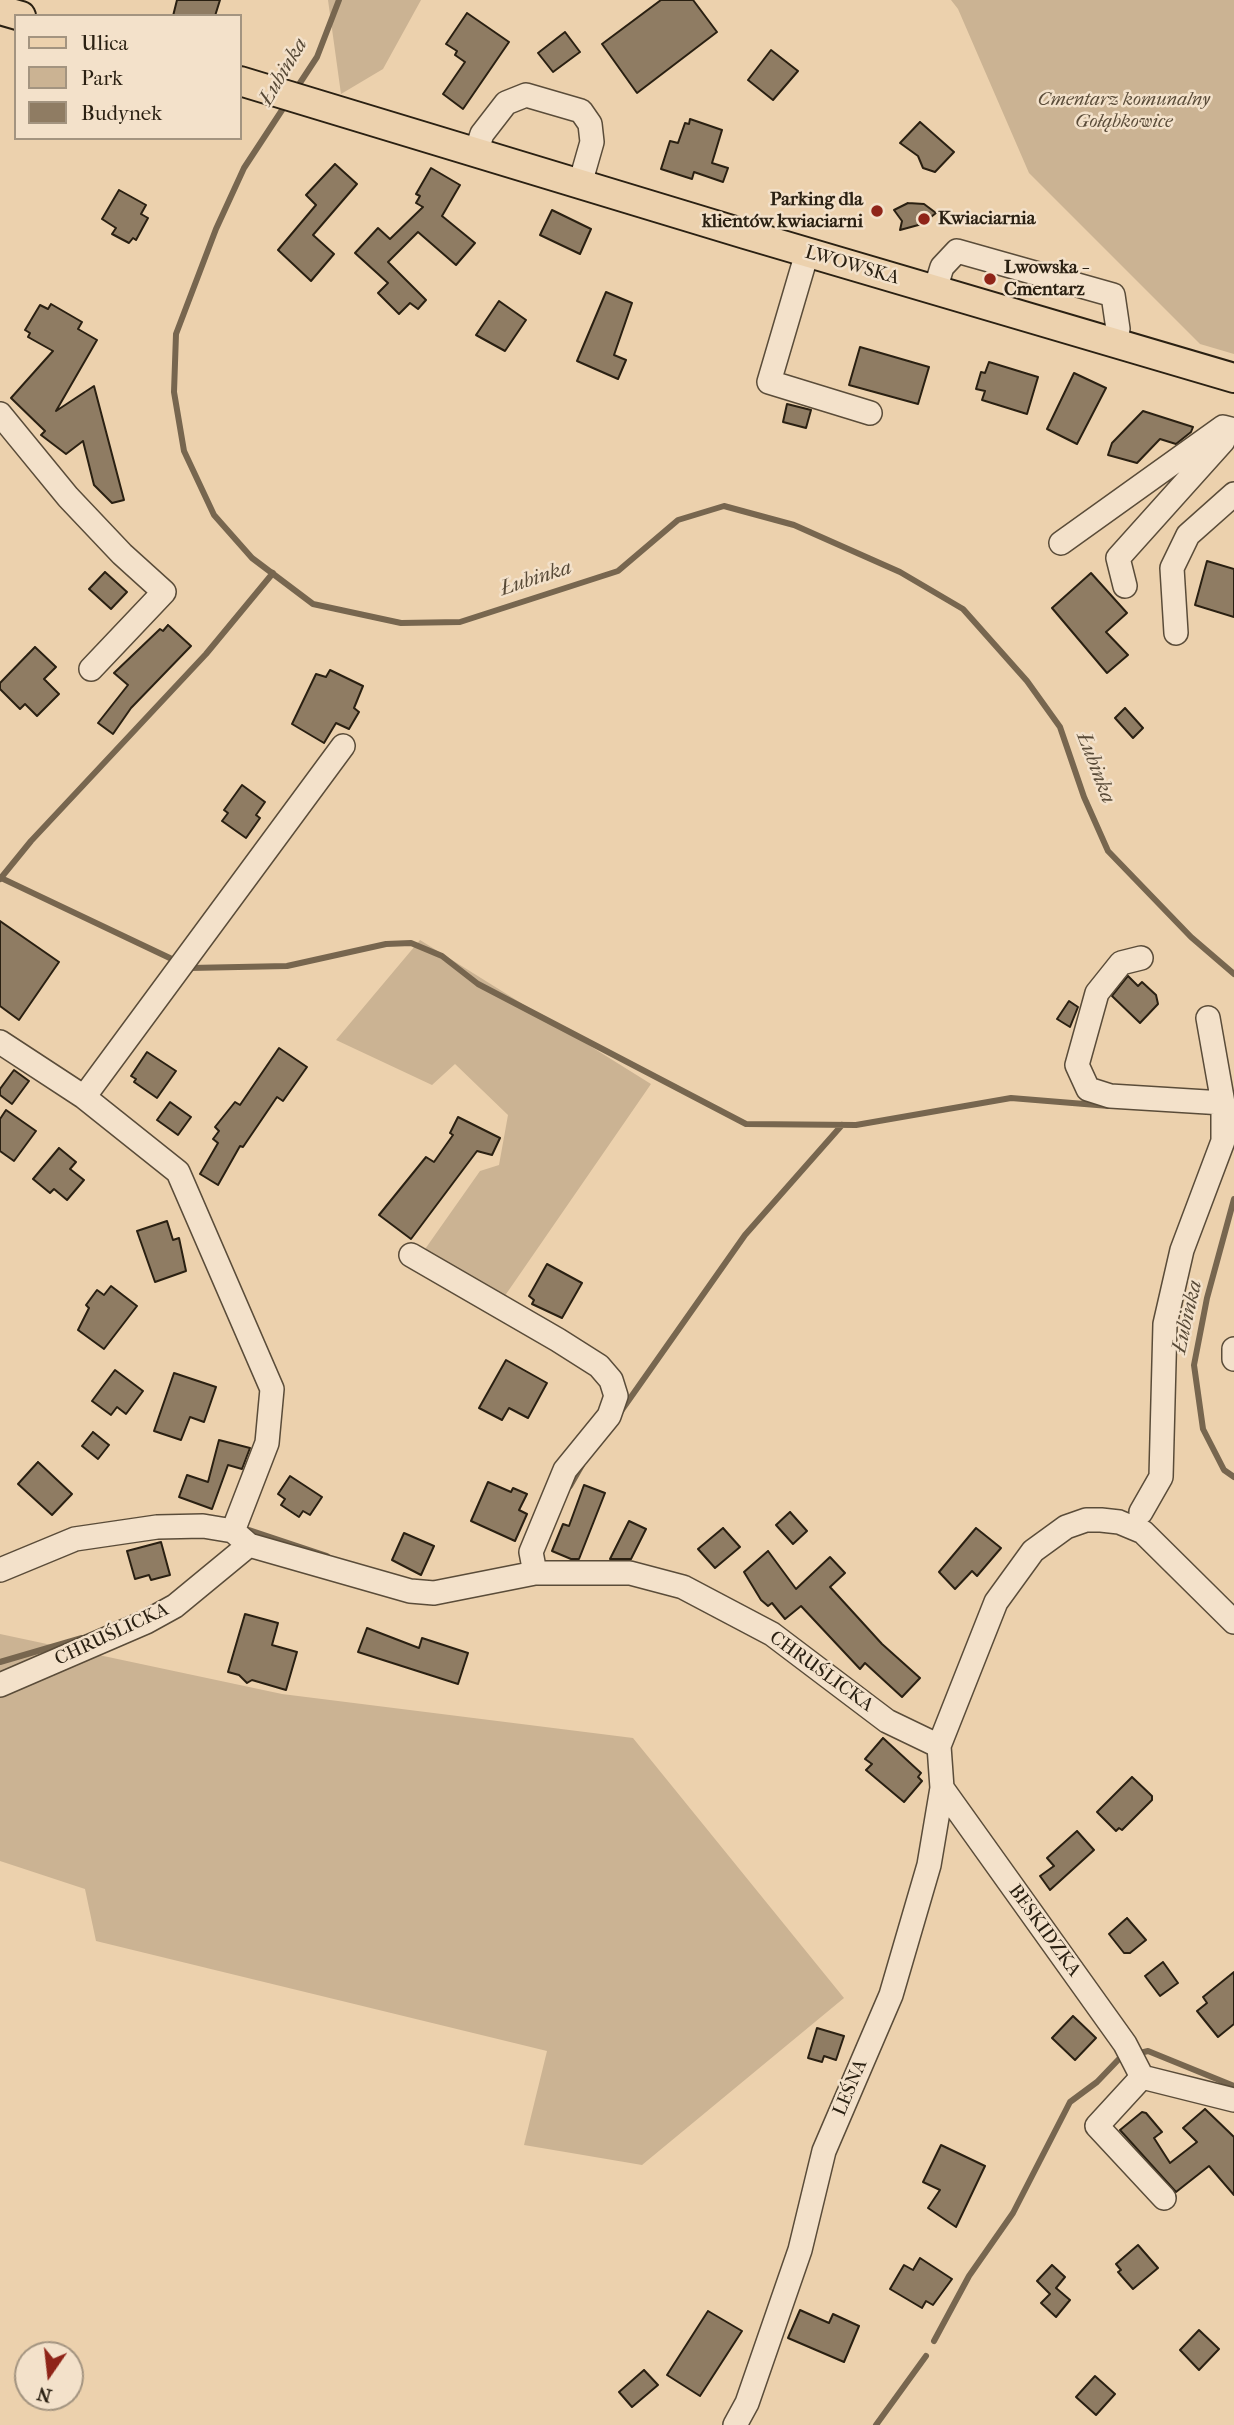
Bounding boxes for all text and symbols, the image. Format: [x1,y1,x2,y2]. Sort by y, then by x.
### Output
legend [14,14,242,140]
text: Ulica [81,31,128,55]
water label: Łubinka [254,34,314,110]
text: Park [81,66,123,90]
park label: Cmentarz komunalny Gołąbkowice [1038,89,1210,133]
text: Budynek [81,101,162,125]
place label: Parking dla klientów kwiaciarni [702,189,863,233]
marker: Parking dla klientów kwiaciarni [869,203,885,219]
place label: Kwiaciarnia [938,208,1035,230]
marker: Kwiaciarnia [916,211,932,227]
street label: LWOWSKA [802,242,902,290]
place label: Lwowska - Cmentarz [1004,257,1087,301]
marker: Lwowska - Cmentarz [982,271,998,287]
water label: Łubinka [497,556,575,602]
water label: Łubinka [1070,729,1120,807]
water label: Łubinka [1167,1278,1209,1356]
street label: CHRUŚLICKA [51,1599,173,1671]
street label: CHRUŚLICKA [765,1627,877,1717]
street label: BESKIDZKA [1003,1880,1085,1982]
street label: LEŚNA [829,2056,873,2120]
north arrow [14,2341,84,2411]
text: N [35,2382,54,2407]

